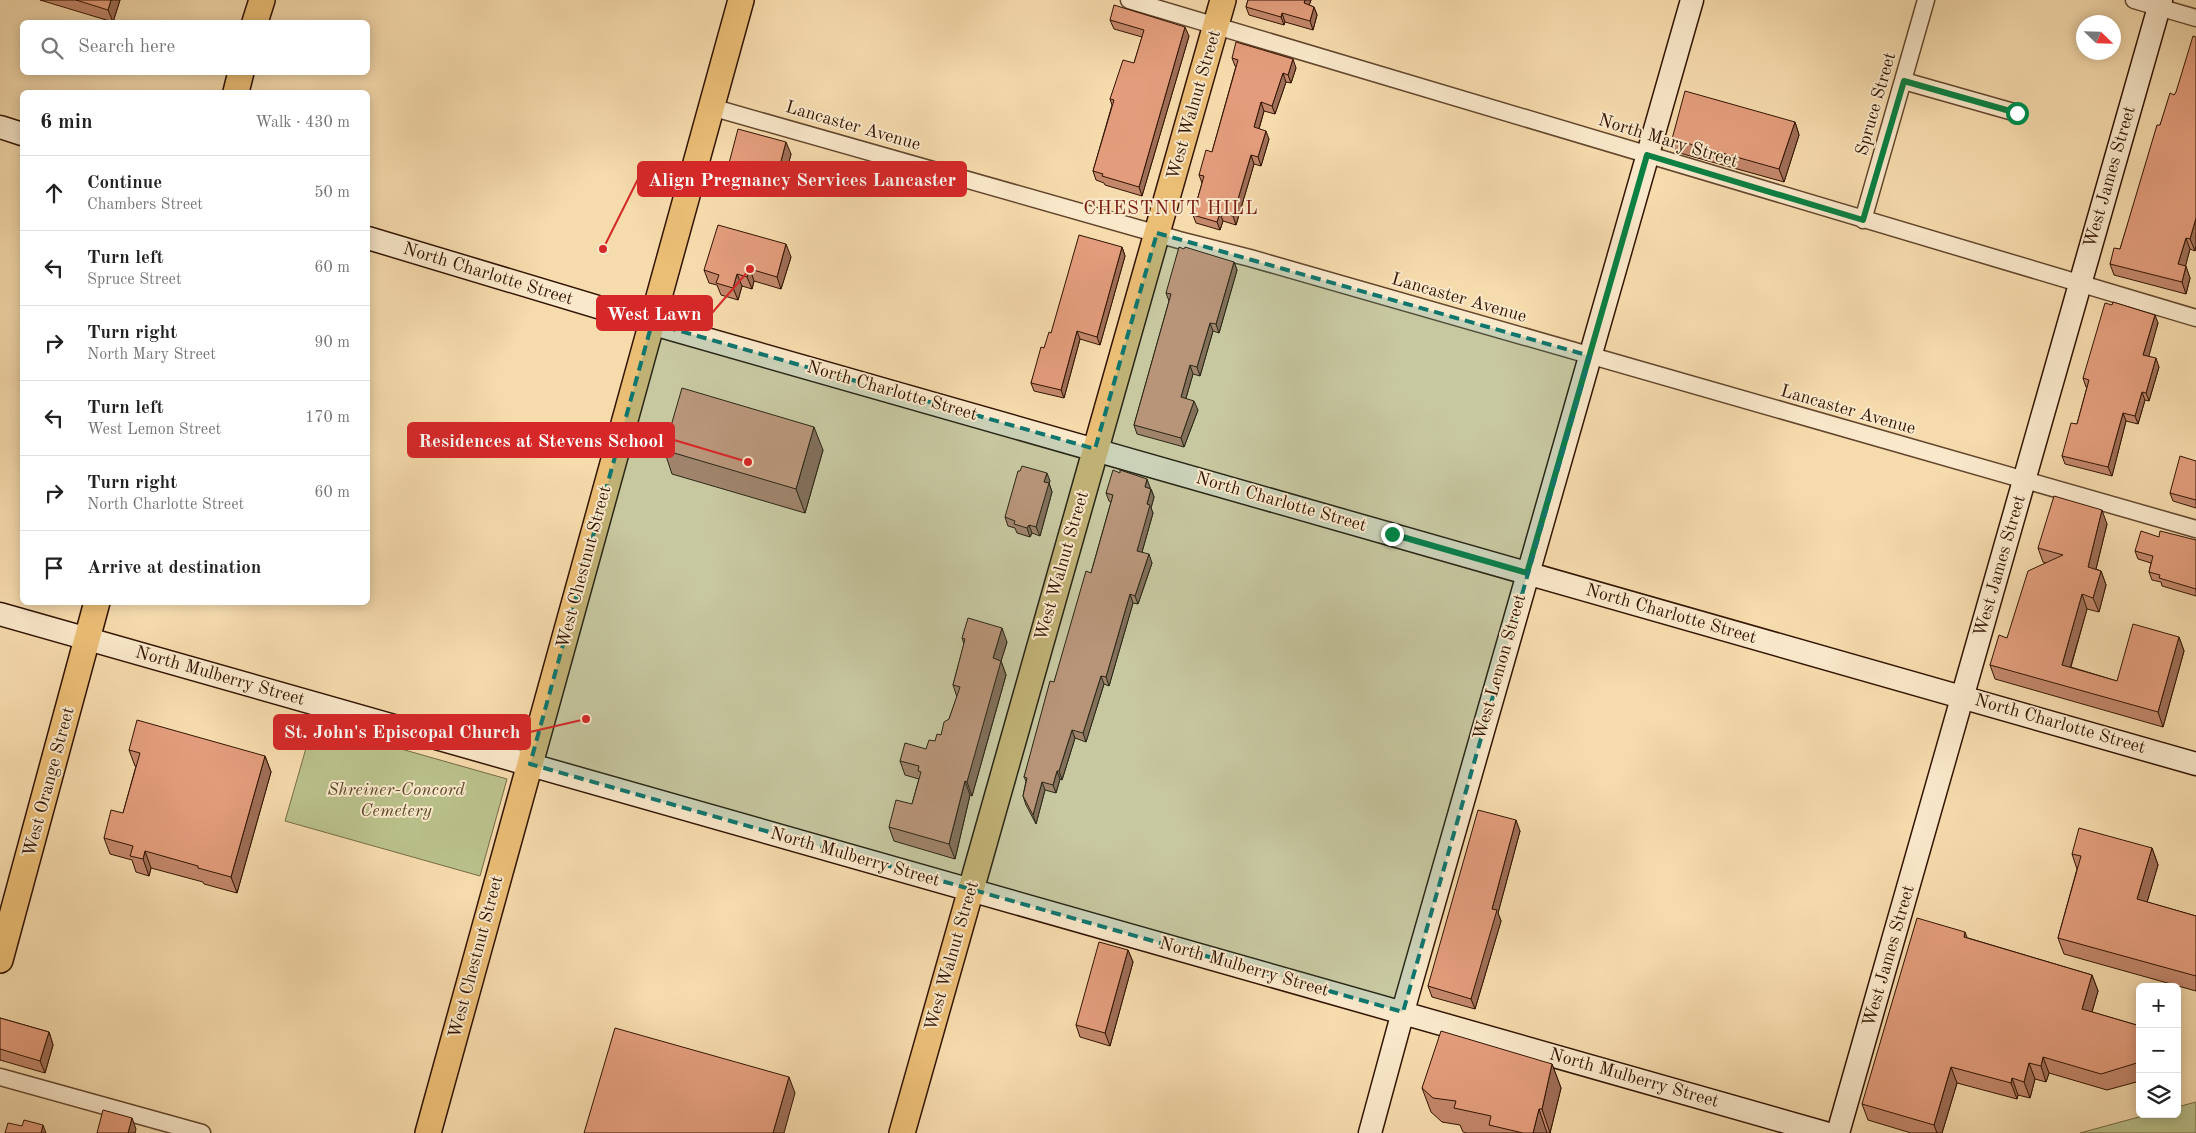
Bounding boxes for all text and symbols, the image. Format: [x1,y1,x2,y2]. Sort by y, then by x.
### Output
north arrow [2076,15,2121,60]
search box [20,20,370,75]
street label: West Walnut Street [1164,28,1224,182]
icon: search [38,34,66,62]
text: Search here [78,38,175,57]
street label: Spruce Street [1853,50,1899,158]
street label: Lancaster Avenue [784,98,922,154]
route start [2006,102,2029,125]
street label: West James Street [2081,104,2139,250]
street label: North Mary Street [1596,111,1740,171]
text: 6 min [40,112,93,133]
text: Walk · 430 m [255,115,350,131]
callout: Align Pregnancy Services Lancaster [638,162,966,196]
text: Align Pregnancy Services Lancaster [648,172,956,191]
text: Continue [87,174,162,193]
icon: ahead [40,179,68,207]
text: 50 m [314,185,350,201]
text: Chambers Street [87,197,203,213]
district label: CHESTNUT HILL [1083,200,1259,219]
street label: North Charlotte Street [401,240,575,308]
text: Turn left [87,249,164,268]
icon: left [40,254,68,282]
text: 60 m [314,260,350,276]
street label: Lancaster Avenue [1390,270,1528,326]
text: Spruce Street [87,272,182,288]
callout: West Lawn [597,296,712,330]
text: West Lawn [606,306,702,325]
text: Turn right [87,324,177,343]
icon: right [40,329,68,357]
text: 90 m [314,335,350,351]
text: North Mary Street [87,347,216,363]
street label: North Charlotte Street [805,358,979,424]
street label: Lancaster Avenue [1779,382,1917,438]
text: Turn left [87,399,164,418]
icon: left [40,404,68,432]
text: 170 m [305,410,350,426]
text: West Lemon Street [87,422,221,438]
callout: Residences at Stevens School [408,423,674,457]
text: Residences at Stevens School [418,433,664,452]
street label: North Charlotte Street [1194,469,1368,535]
text: Turn right [87,474,177,493]
icon: right [40,479,68,507]
street label: West Chestnut Street [554,484,614,650]
text: 60 m [314,485,350,501]
street label: West Walnut Street [1032,489,1092,643]
street label: West James Street [1971,493,2029,639]
text: North Charlotte Street [87,497,244,513]
route end [1381,523,1404,546]
icon: arrive [40,554,68,582]
text: Arrive at destination [87,559,261,578]
street label: North Charlotte Street [1584,581,1758,647]
street label: West Lemon Street [1471,592,1529,742]
street label: North Mulberry Street [133,643,307,709]
street label: North Charlotte Street [1973,691,2147,757]
street label: West Orange Street [20,705,78,859]
callout: St. John's Episcopal Church [274,715,530,749]
text: St. John's Episcopal Church [284,724,521,743]
park label: Shreiner-Concord Cemetery [327,781,465,820]
street label: North Mulberry Street [768,824,942,890]
street label: West Chestnut Street [446,874,506,1040]
street label: West Walnut Street [922,879,982,1033]
street label: West James Street [1860,883,1918,1029]
street label: North Mulberry Street [1157,934,1331,1000]
map controls [2136,983,2181,1118]
button: + [2136,983,2181,1028]
button: − [2136,1028,2181,1073]
street label: North Mulberry Street [1547,1045,1721,1111]
button: layers [2136,1073,2181,1118]

